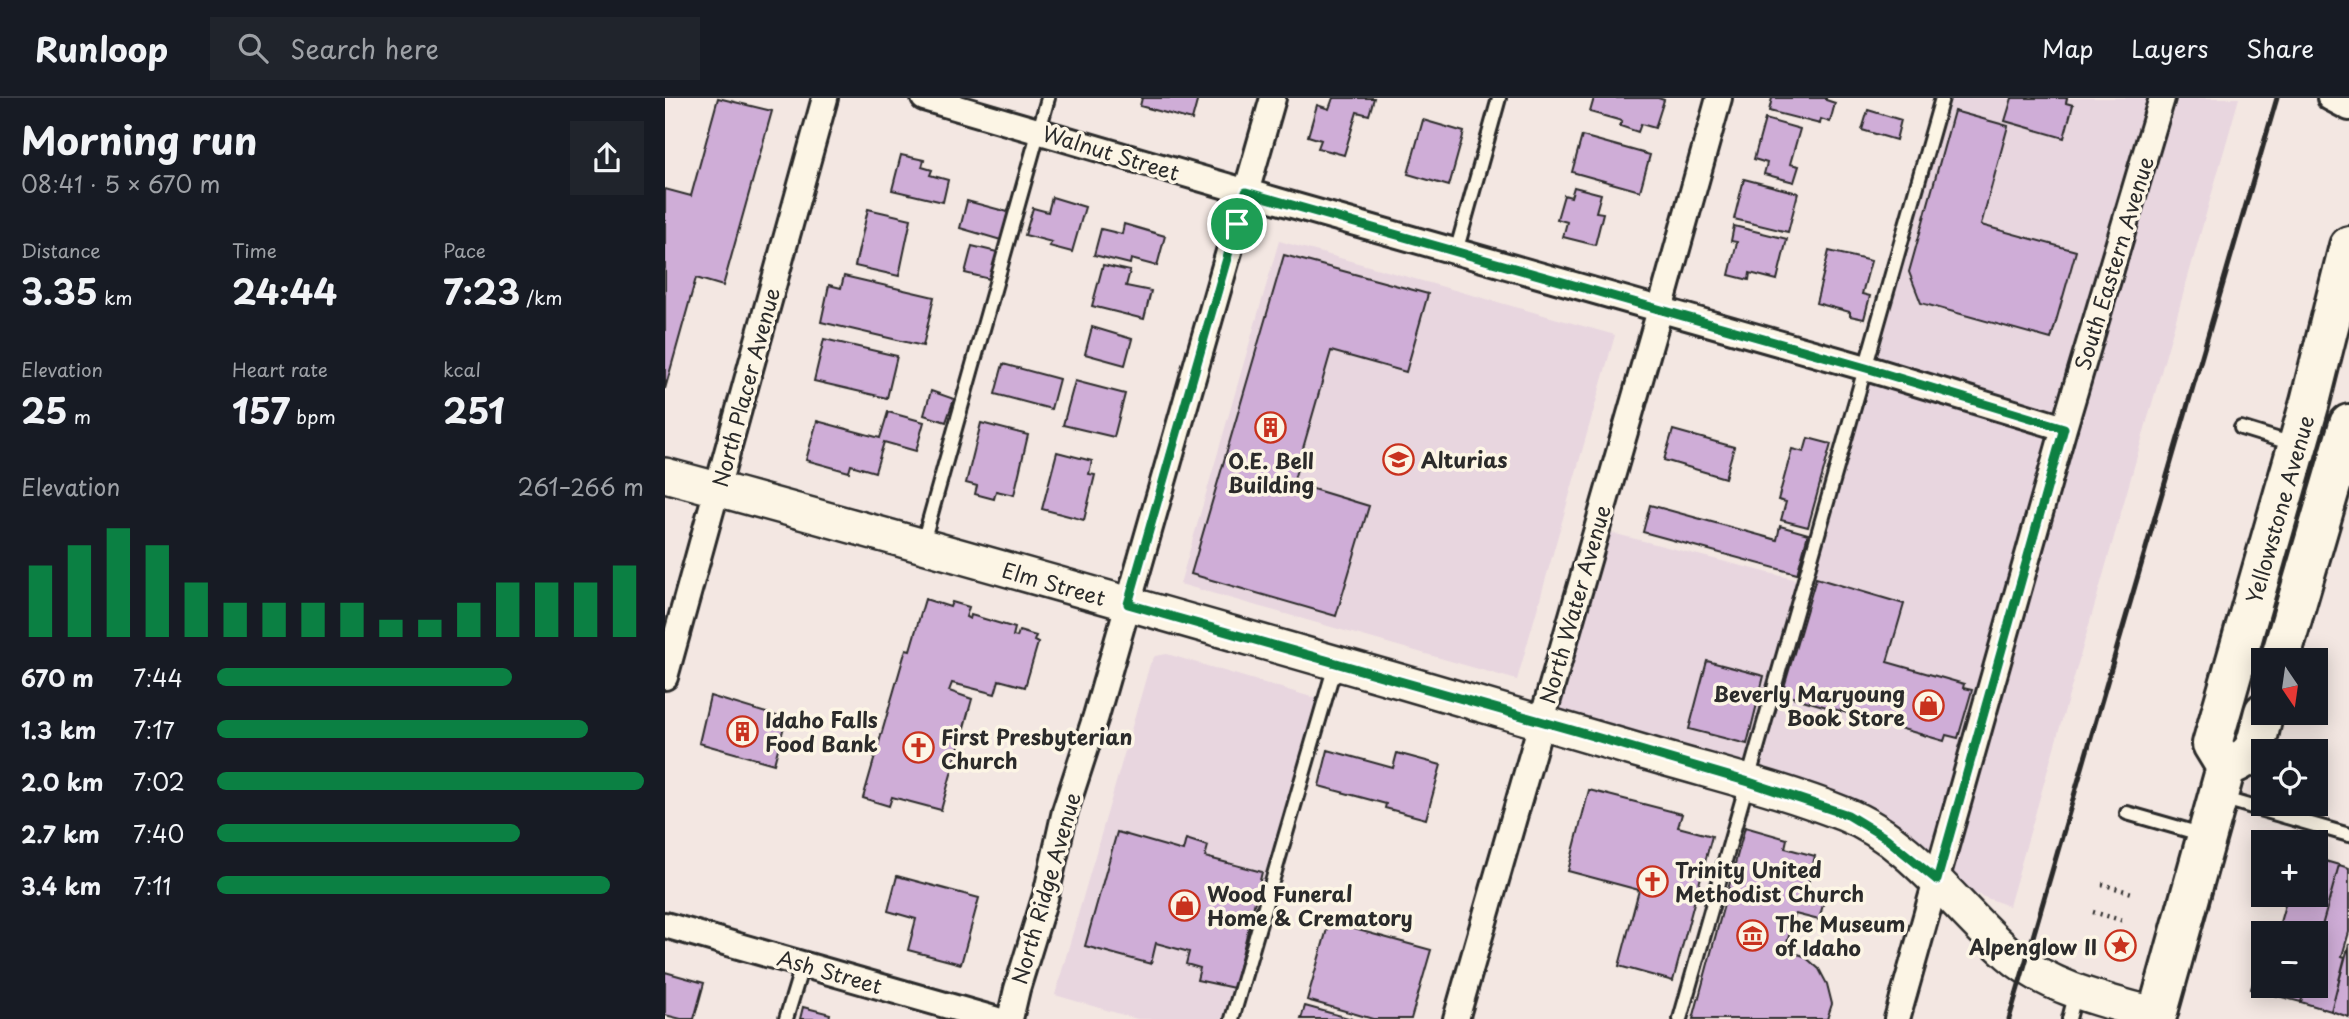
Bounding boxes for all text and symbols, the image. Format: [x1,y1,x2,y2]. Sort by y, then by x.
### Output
search box [210,17,700,80]
text: Runloop [35,23,168,73]
icon: search [234,29,272,67]
text: Search here [290,29,439,68]
text: Map [2042,30,2093,66]
text: Layers [2131,30,2208,66]
text: Share [2246,30,2314,66]
text: Morning run [21,111,257,168]
street label: Walnut Street [1039,116,1183,188]
button: share [570,121,644,195]
street label: South Eastern Avenue [2065,152,2161,374]
text: 08:41 · 5 × 670 m [21,166,220,201]
pin [1207,194,1267,254]
icon: arrive [1218,205,1256,243]
text: Distance [21,236,101,264]
text: Time [232,236,277,264]
text: Pace [443,236,486,264]
text: 3.35 [21,264,98,317]
text: 24:44 [232,264,337,317]
text: 7:23 [443,264,520,317]
text: km [98,283,133,311]
text: /km [520,283,563,311]
street label: North Placer Avenue [703,284,787,490]
text: Elevation [21,355,103,383]
text: Heart rate [232,355,328,383]
text: kcal [443,355,481,383]
text: 25 [21,383,68,436]
text: 157 [232,383,290,436]
text: 251 [443,383,505,436]
text: m [68,402,91,430]
text: bpm [290,402,336,430]
building icon: O.E. Bell Building [1254,411,1288,445]
street label: Yellowstone Avenue [2237,411,2321,607]
school or university icon: Alturias [1381,442,1415,476]
place label: Alturias [1421,443,1507,475]
place label: O.E. Bell Building [1228,444,1314,500]
text: Elevation [21,469,120,504]
text: 261–266 m [518,469,644,504]
street label: North Water Avenue [1530,501,1618,707]
street label: Elm Street [998,553,1110,613]
north arrow [2251,648,2327,724]
map controls [2251,648,2328,998]
text: 670 m [21,660,94,695]
text: 7:44 [133,660,183,695]
place label: Beverly Maryoung Book Store [1713,677,1905,733]
shop icon: Beverly Maryoung Book Store [1911,688,1945,722]
place label: Idaho Falls Food Bank [765,703,878,759]
text: 1.3 km [21,712,96,747]
text: 7:17 [133,712,175,747]
building icon: Idaho Falls Food Bank [725,714,759,748]
place label: First Presbyterian Church [941,720,1132,776]
church icon: First Presbyterian Church [901,731,935,765]
button: locate [2251,739,2328,816]
text: 2.0 km [21,764,103,799]
text: 7:02 [133,764,185,799]
street label: North Ridge Avenue [1002,788,1088,988]
text: 2.7 km [21,816,100,851]
text: 7:40 [133,816,184,851]
button: + [2251,830,2328,907]
place label: Trinity United Methodist Church [1675,853,1864,909]
church icon: Trinity United Methodist Church [1635,864,1669,898]
text: 3.4 km [21,868,101,903]
text: 7:11 [133,868,172,903]
place label: Wood Funeral Home & Crematory [1207,877,1413,933]
shop icon: Wood Funeral Home & Crematory [1167,888,1201,922]
place label: The Museum of Idaho [1775,907,1905,963]
museum icon: The Museum of Idaho [1735,918,1769,952]
button: − [2251,921,2328,998]
place icon: Alpenglow II [2103,929,2137,963]
place label: Alpenglow II [1968,930,2097,962]
street label: Ash Street [774,941,886,1001]

